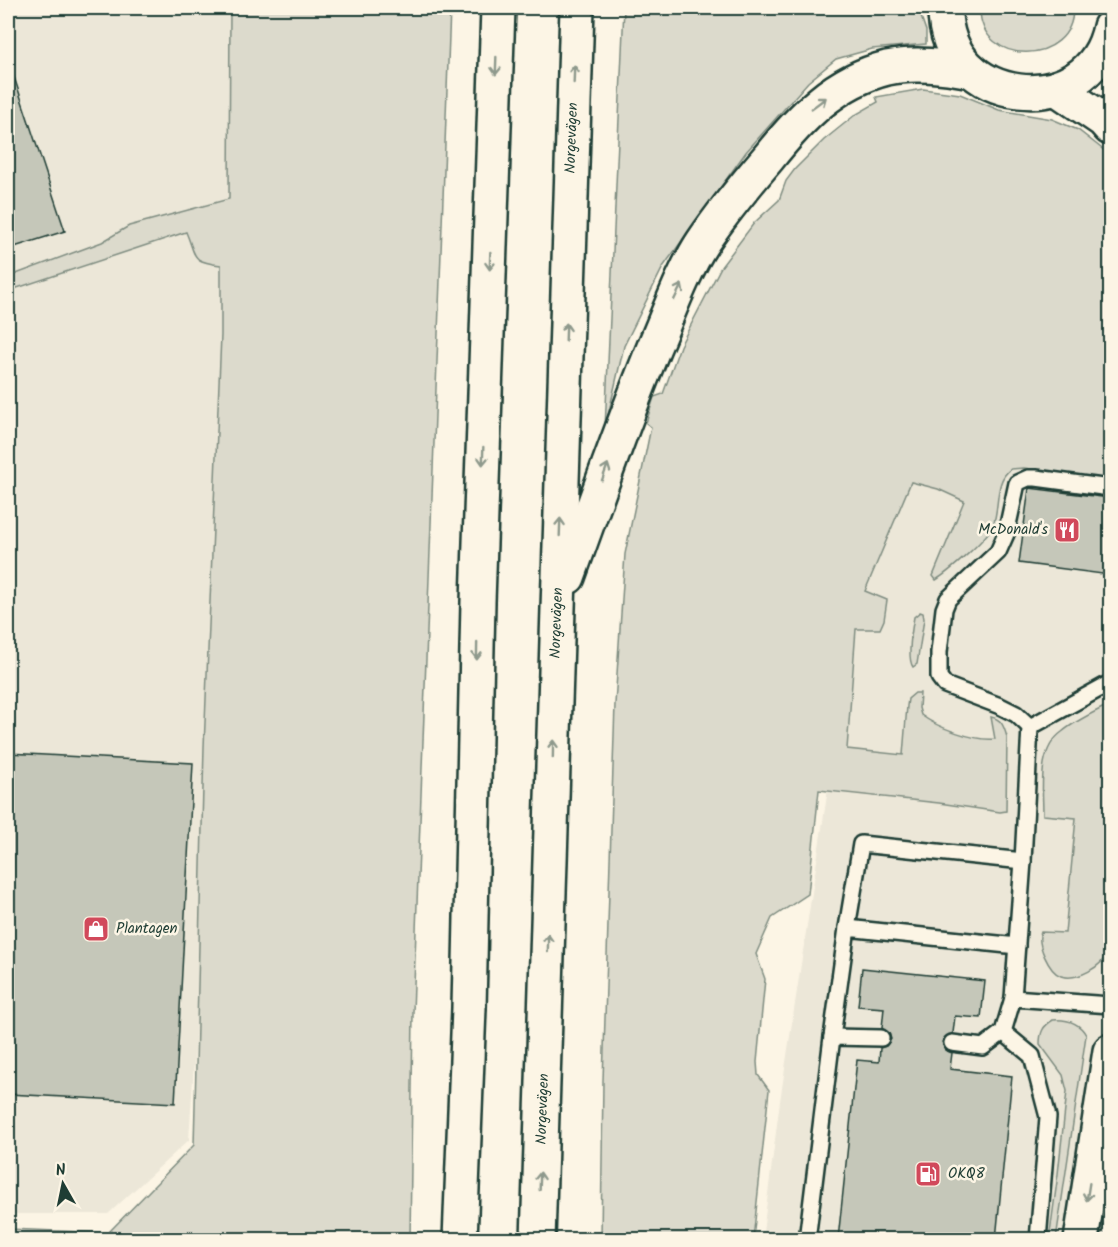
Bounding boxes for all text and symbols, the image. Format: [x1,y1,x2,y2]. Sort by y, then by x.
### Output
one-way arrow [491,55,502,75]
one-way arrow [569,65,580,85]
one-way arrow [811,96,827,109]
street label: Norgevägen [559,102,585,174]
one-way arrow [484,250,495,270]
one-way arrow [673,283,685,301]
one-way arrow [560,323,572,343]
one-way arrow [477,445,488,465]
one-way arrow [601,464,612,482]
restaurant icon: McDonald's [1052,515,1082,545]
one-way arrow [554,518,565,538]
place label: McDonald's [978,518,1049,542]
street label: Norgevägen [544,587,570,659]
one-way arrow [471,640,482,660]
one-way arrow [548,739,559,759]
shop icon: Plantagen [81,914,111,944]
place label: Plantagen [116,917,178,941]
one-way arrow [543,934,554,954]
street label: Norgevägen [530,1073,556,1145]
north arrow [33,1154,93,1214]
text: N [54,1158,68,1184]
fuel station icon: OKQ8 [913,1159,943,1189]
place label: OKQ8 [948,1162,986,1186]
one-way arrow [535,1172,546,1192]
one-way arrow [1083,1181,1094,1201]

